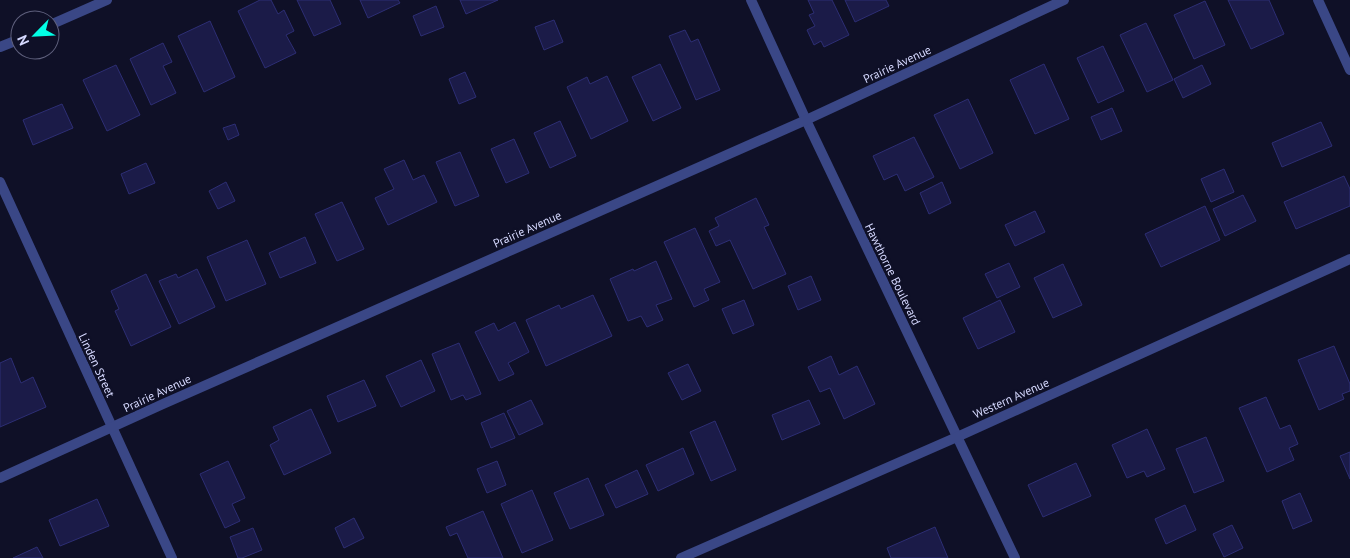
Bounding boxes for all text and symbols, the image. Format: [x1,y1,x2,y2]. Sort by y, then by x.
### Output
north arrow [10,10,60,60]
text: N [13,32,33,48]
street label: Prairie Avenue [861,42,933,86]
street label: Prairie Avenue [490,207,564,251]
street label: Hawthorne Boulevard [862,221,924,327]
street label: Linden Street [76,331,118,399]
street label: Prairie Avenue [121,371,193,415]
street label: Western Avenue [971,375,1051,421]

